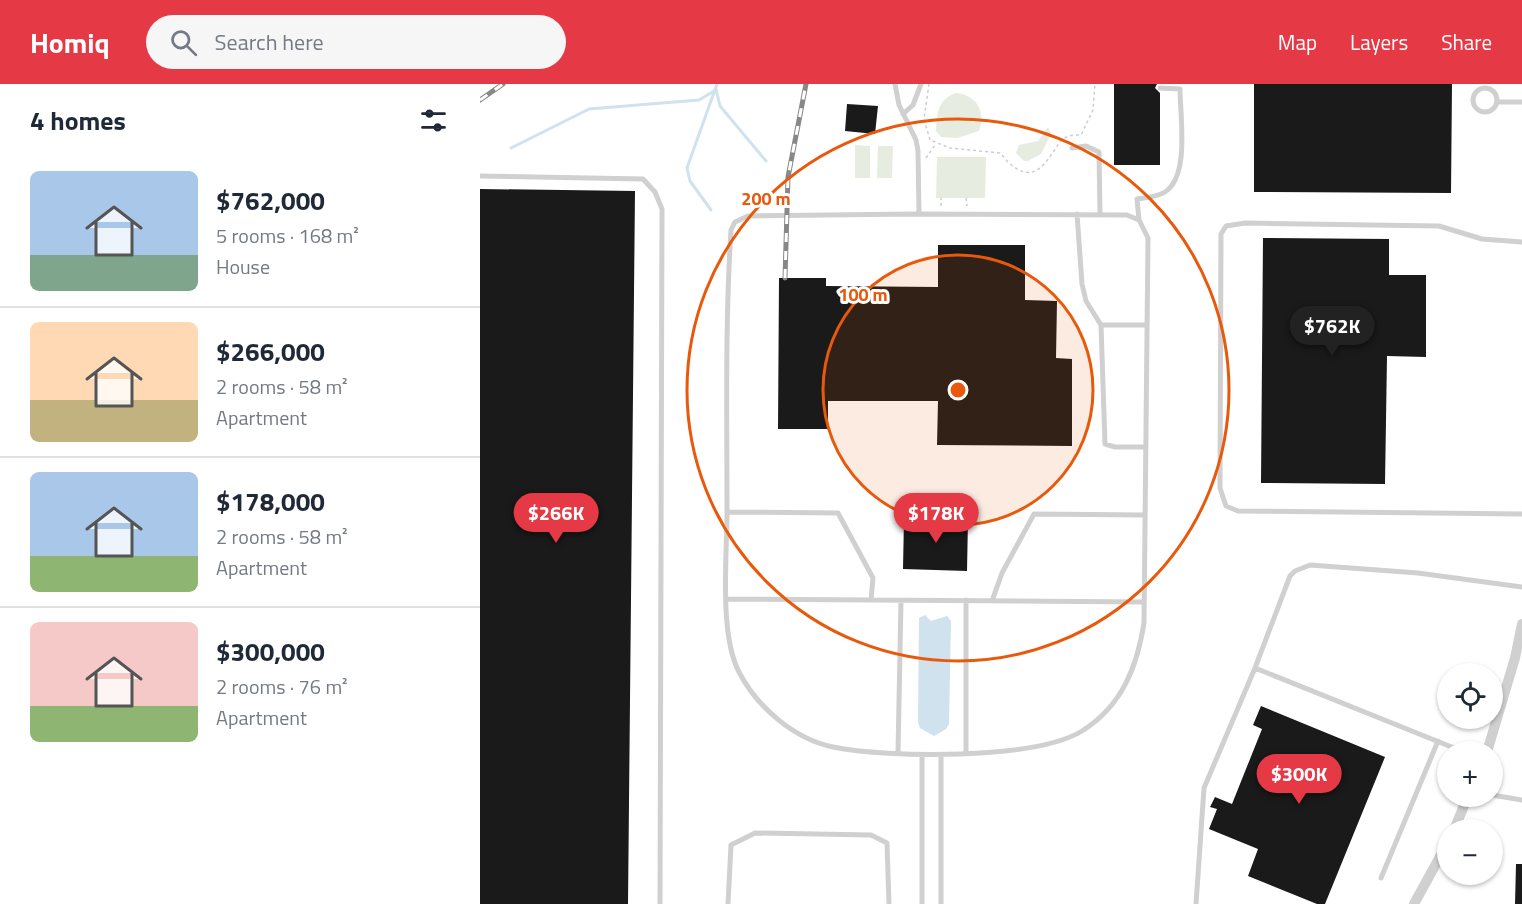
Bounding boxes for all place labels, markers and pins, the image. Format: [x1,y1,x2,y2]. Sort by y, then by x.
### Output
pin: $762K [1290,306,1374,357]
centre of rings [948,380,968,400]
pin: $266K [514,493,598,544]
pin: $178K [894,493,978,544]
pin: $300K [1257,754,1341,805]

